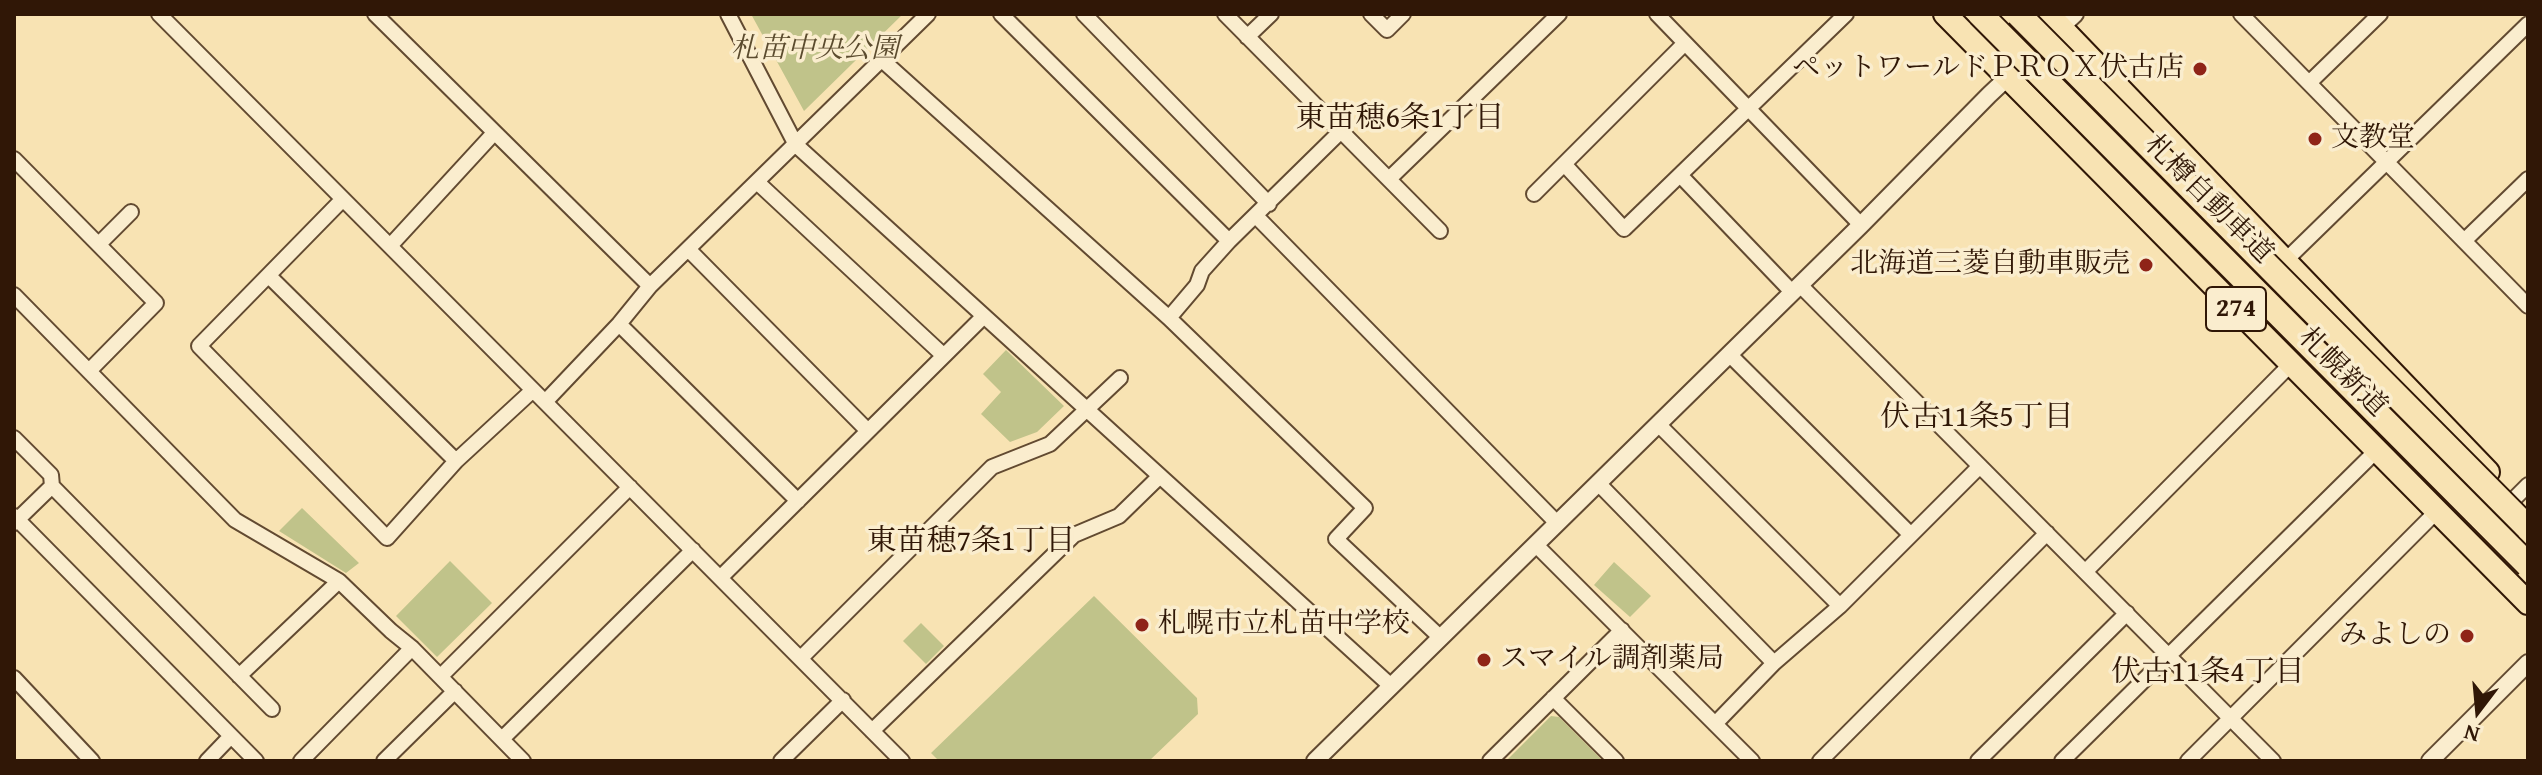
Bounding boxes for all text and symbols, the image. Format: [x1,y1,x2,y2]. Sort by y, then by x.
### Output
park label: 札苗中央公園 [731,33,899,67]
place label: ペットワールドＰＲＯＸ伏古店 [1792,52,2184,86]
marker: ペットワールドＰＲＯＸ伏古店 [2191,60,2209,78]
district label: 東苗穂6条1丁目 [1296,101,1504,137]
place label: 文教堂 [2331,122,2415,156]
street label: 札樽自動車道 [2137,129,2279,271]
marker: 文教堂 [2306,130,2324,148]
place label: 北海道三菱自動車販売 [1850,248,2130,282]
marker: 北海道三菱自動車販売 [2137,256,2155,274]
road number: 274 [2206,287,2266,331]
street label: 札幌新道 [2291,322,2393,424]
district label: 伏古11条5丁目 [1880,400,2074,436]
district label: 東苗穂7条1丁目 [867,524,1075,560]
place label: 札幌市立札苗中学校 [1158,608,1410,642]
marker: 札幌市立札苗中学校 [1133,616,1151,634]
place label: みよしの [2339,619,2451,653]
marker: みよしの [2458,627,2476,645]
place label: スマイル調剤薬局 [1500,643,1724,677]
marker: スマイル調剤薬局 [1475,651,1493,669]
district label: 伏古11条4丁目 [2111,655,2305,691]
north arrow [2438,671,2518,751]
text: N [2460,717,2483,751]

